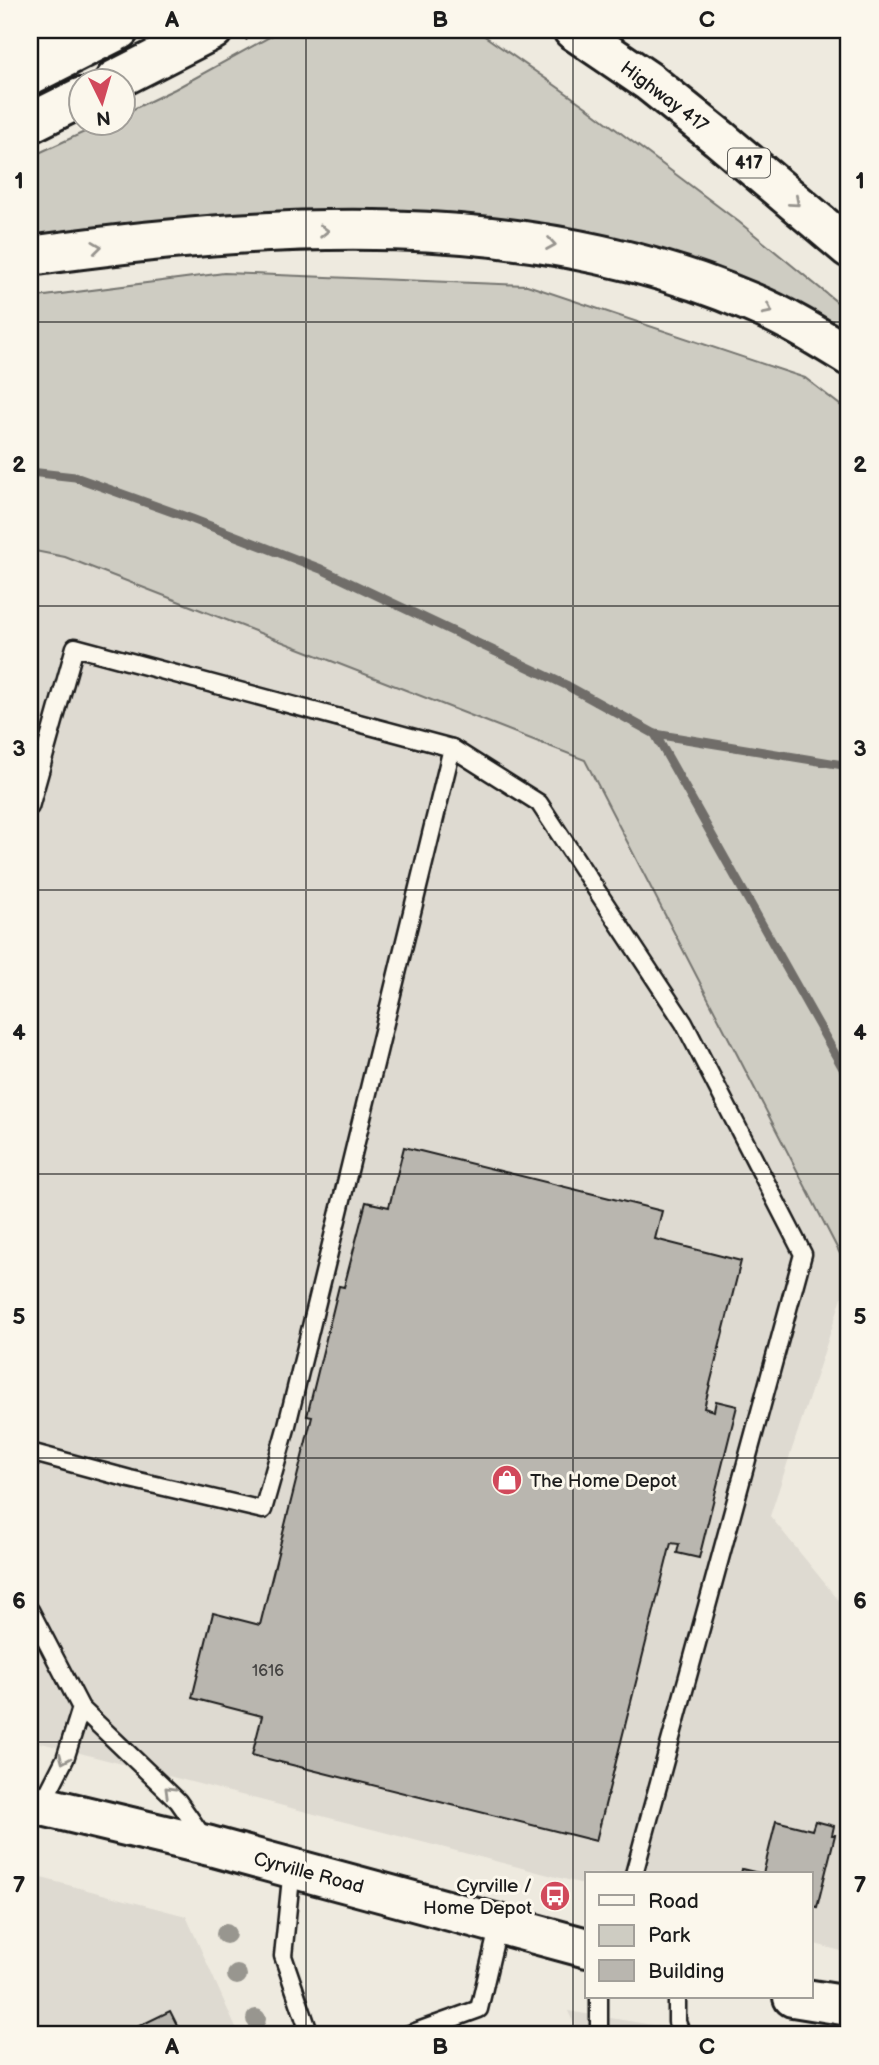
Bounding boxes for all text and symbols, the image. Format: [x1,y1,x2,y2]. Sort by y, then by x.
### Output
text: A [164,6,180,34]
text: B [432,6,448,34]
text: C [699,6,715,34]
street label: Highway 417 [616,57,713,138]
north arrow [66,66,136,136]
text: N [95,105,111,130]
road number: 417 [728,148,770,178]
text: 1 [14,167,24,195]
text: 1 [855,167,865,195]
one-way arrow [787,194,800,206]
one-way arrow [319,224,330,239]
one-way arrow [545,237,557,252]
one-way arrow [92,240,103,255]
one-way arrow [761,302,773,316]
text: 2 [12,451,26,479]
text: 2 [853,451,867,479]
text: 3 [12,735,26,763]
text: 3 [853,735,867,763]
text: 4 [12,1019,26,1047]
text: 4 [853,1019,867,1047]
text: 5 [12,1303,26,1331]
text: 5 [853,1303,867,1331]
shop icon: The Home Depot [490,1463,524,1497]
place label: The Home Depot [530,1470,677,1493]
text: 6 [12,1587,26,1615]
text: 6 [853,1587,867,1615]
house number: 1616 [252,1662,284,1681]
one-way arrow [58,1751,72,1764]
one-way arrow [164,1787,177,1800]
street label: Cyrville Road [251,1848,366,1899]
text: 7 [13,1871,26,1899]
text: 7 [854,1871,867,1899]
legend [585,1872,812,1998]
place label: Cyrville / Home Depot [423,1875,532,1920]
bus stop icon: Cyrville / Home Depot [538,1879,572,1913]
text: Road [648,1889,699,1914]
text: Park [648,1923,691,1948]
text: Building [648,1959,724,1984]
text: A [164,2033,180,2061]
text: B [432,2033,448,2061]
text: C [699,2033,715,2061]

